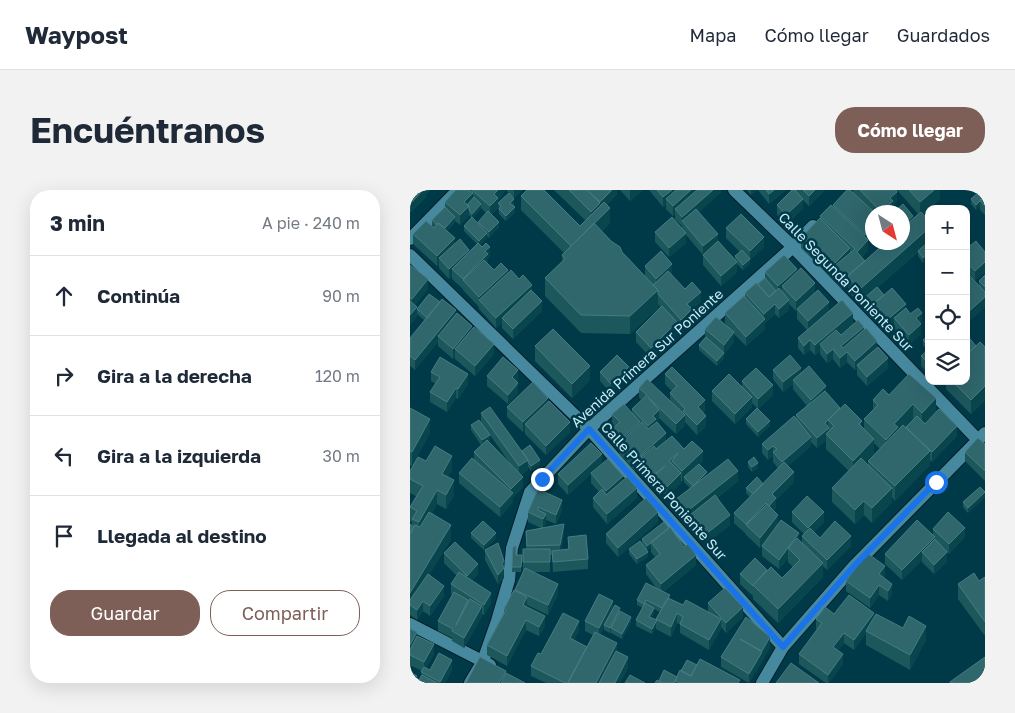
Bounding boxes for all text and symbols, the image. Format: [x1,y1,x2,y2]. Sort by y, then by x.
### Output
text: Waypost [25,20,128,49]
text: Mapa [690,24,736,46]
text: Cómo llegar [764,24,869,46]
text: Guardados [897,24,990,46]
button: Cómo llegar [835,107,985,153]
text: Encuéntranos [30,109,265,151]
north arrow [865,205,910,250]
map controls [925,205,970,385]
button: + [925,205,970,250]
street label: Calle Segunda Poniente Sur [775,208,918,355]
text: 3 min [50,210,105,236]
text: A pie · 240 m [262,213,360,233]
button: − [925,250,970,295]
icon: ahead [50,282,78,310]
text: Continúa [97,284,180,307]
street label: Avenida Primera Sur Poniente [567,285,726,430]
text: 90 m [322,286,360,306]
button: locate [925,295,970,340]
button: layers [925,340,970,385]
icon: right [50,362,78,390]
text: Gira a la derecha [97,364,252,387]
text: 120 m [315,366,360,386]
street label: Calle Primera Poniente Sur [598,418,731,564]
icon: left [50,442,78,470]
text: Gira a la izquierda [97,444,261,467]
text: 30 m [323,446,360,466]
route end [531,468,554,491]
route start [925,471,948,494]
icon: arrive [50,522,78,550]
text: Llegada al destino [97,524,267,547]
button: Guardar [50,590,200,636]
button: Compartir [210,590,360,636]

